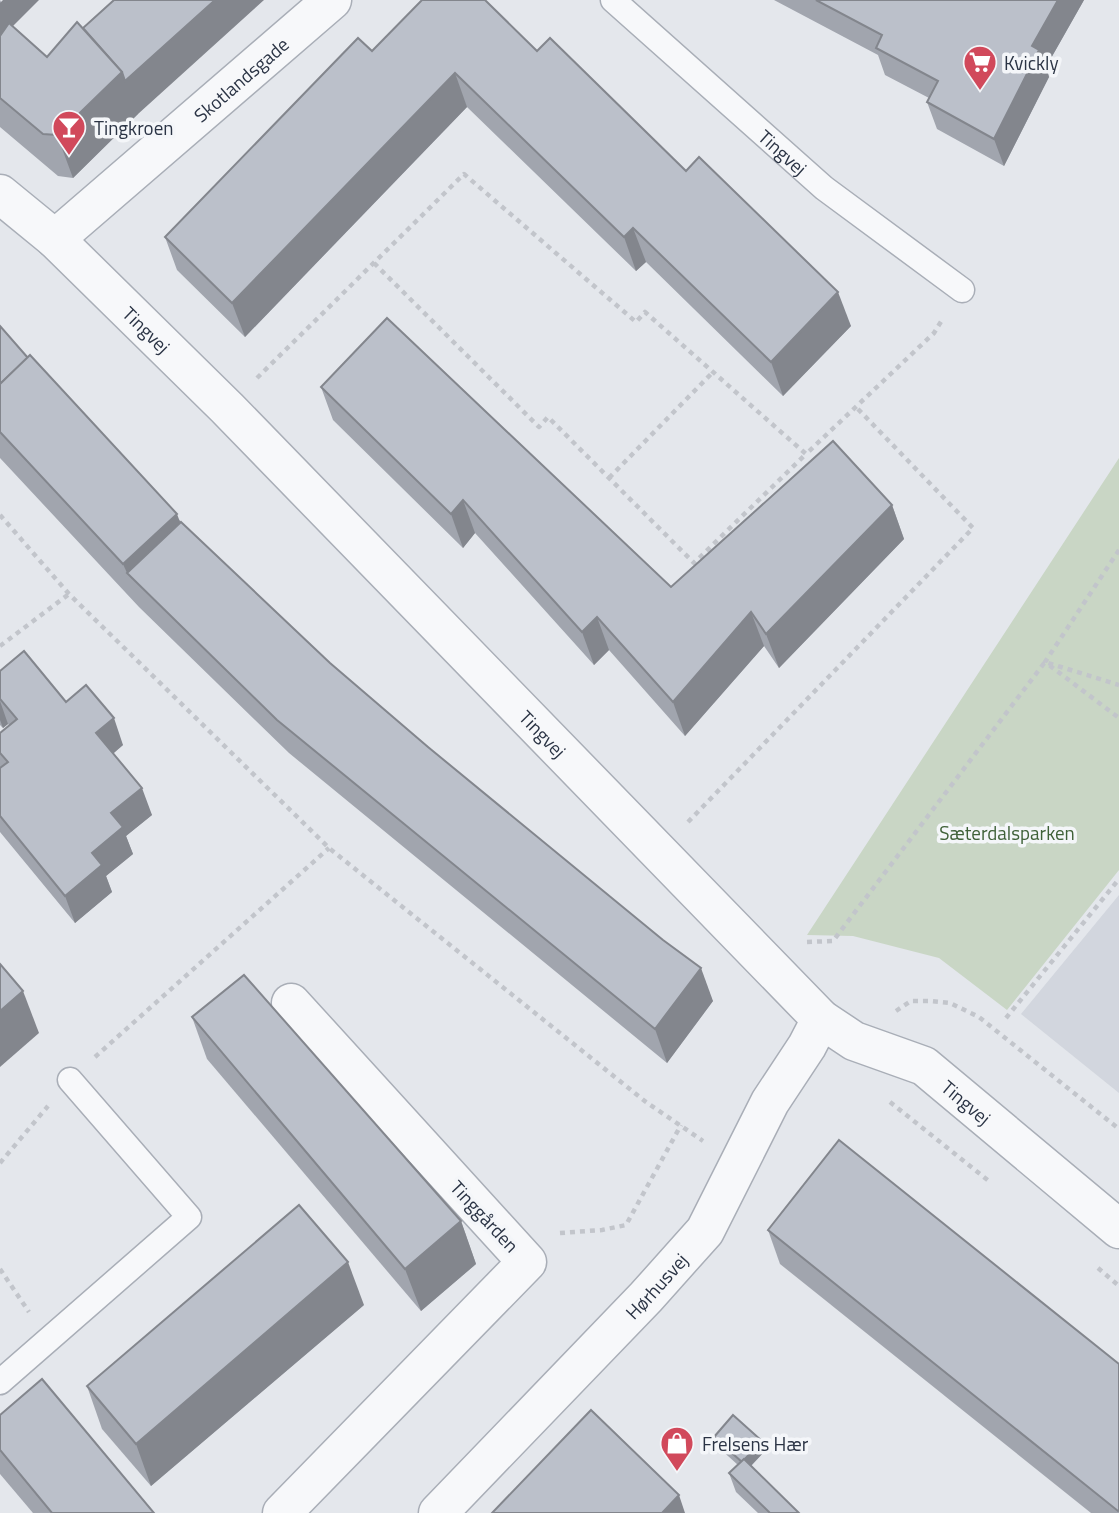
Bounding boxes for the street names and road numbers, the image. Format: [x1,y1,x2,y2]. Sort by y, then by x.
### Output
street label: Skotlandsgade [186,30,295,128]
street label: Tingvej [752,122,814,181]
street label: Tingvej [117,299,177,360]
street label: Tingvej [513,703,574,764]
street label: Tingvej [936,1072,998,1131]
street label: Tinggården [444,1173,526,1259]
street label: Hørhusvej [618,1246,694,1325]

